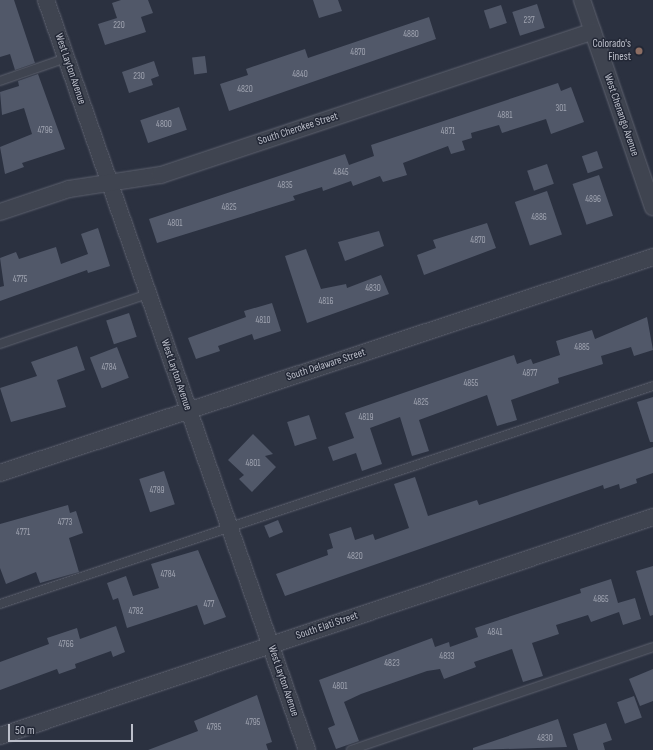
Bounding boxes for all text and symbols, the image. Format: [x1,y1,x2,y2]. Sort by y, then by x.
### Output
house number: 237 [523,16,535,26]
house number: 220 [113,21,125,31]
house number: 4880 [403,30,419,40]
street label: West Layton Avenue [52,32,88,106]
place label: Colorado's Finest [593,38,631,64]
marker: Colorado's Finest [634,46,644,56]
house number: 4870 [350,48,366,58]
house number: 4840 [292,70,308,80]
house number: 230 [133,72,145,82]
street label: West Chenango Avenue [601,72,641,158]
house number: 4820 [237,85,253,95]
house number: 301 [556,104,566,114]
street label: South Cherokee Street [256,110,340,148]
house number: 4881 [498,111,512,121]
house number: 4800 [156,120,172,130]
house number: 4796 [37,126,53,136]
house number: 4871 [441,127,455,137]
house number: 4845 [333,168,349,178]
house number: 4835 [277,181,293,191]
house number: 4896 [585,195,601,205]
house number: 4825 [221,203,237,213]
house number: 4886 [531,213,547,223]
house number: 4801 [168,219,182,229]
house number: 4870 [470,236,486,246]
house number: 4775 [13,275,27,285]
house number: 4830 [365,284,381,294]
house number: 4816 [319,297,333,307]
house number: 4810 [256,316,270,326]
street label: West Layton Avenue [158,338,194,412]
house number: 4885 [574,343,590,353]
street label: South Delaware Street [285,346,367,384]
house number: 4784 [101,363,117,373]
house number: 4877 [523,369,537,379]
house number: 4855 [464,379,478,389]
house number: 4825 [413,398,429,408]
house number: 4819 [359,413,373,423]
house number: 4801 [246,459,260,469]
house number: 4789 [149,486,165,496]
house number: 4773 [58,518,72,528]
house number: 4771 [16,528,30,538]
house number: 4820 [347,552,363,562]
house number: 4784 [160,570,176,580]
house number: 4865 [593,595,609,605]
house number: 477 [204,600,214,610]
house number: 4782 [128,607,144,617]
street label: South Elati Street [294,609,360,643]
house number: 4841 [488,628,502,638]
house number: 4766 [58,640,74,650]
street label: West Layton Avenue [265,644,301,718]
house number: 4833 [439,652,455,662]
house number: 4823 [384,659,400,669]
house number: 4801 [333,682,347,692]
scale bar [10,716,135,742]
house number: 4795 [246,718,260,728]
text: 50 m [15,723,35,738]
house number: 4785 [207,723,221,733]
house number: 4830 [537,734,553,744]

